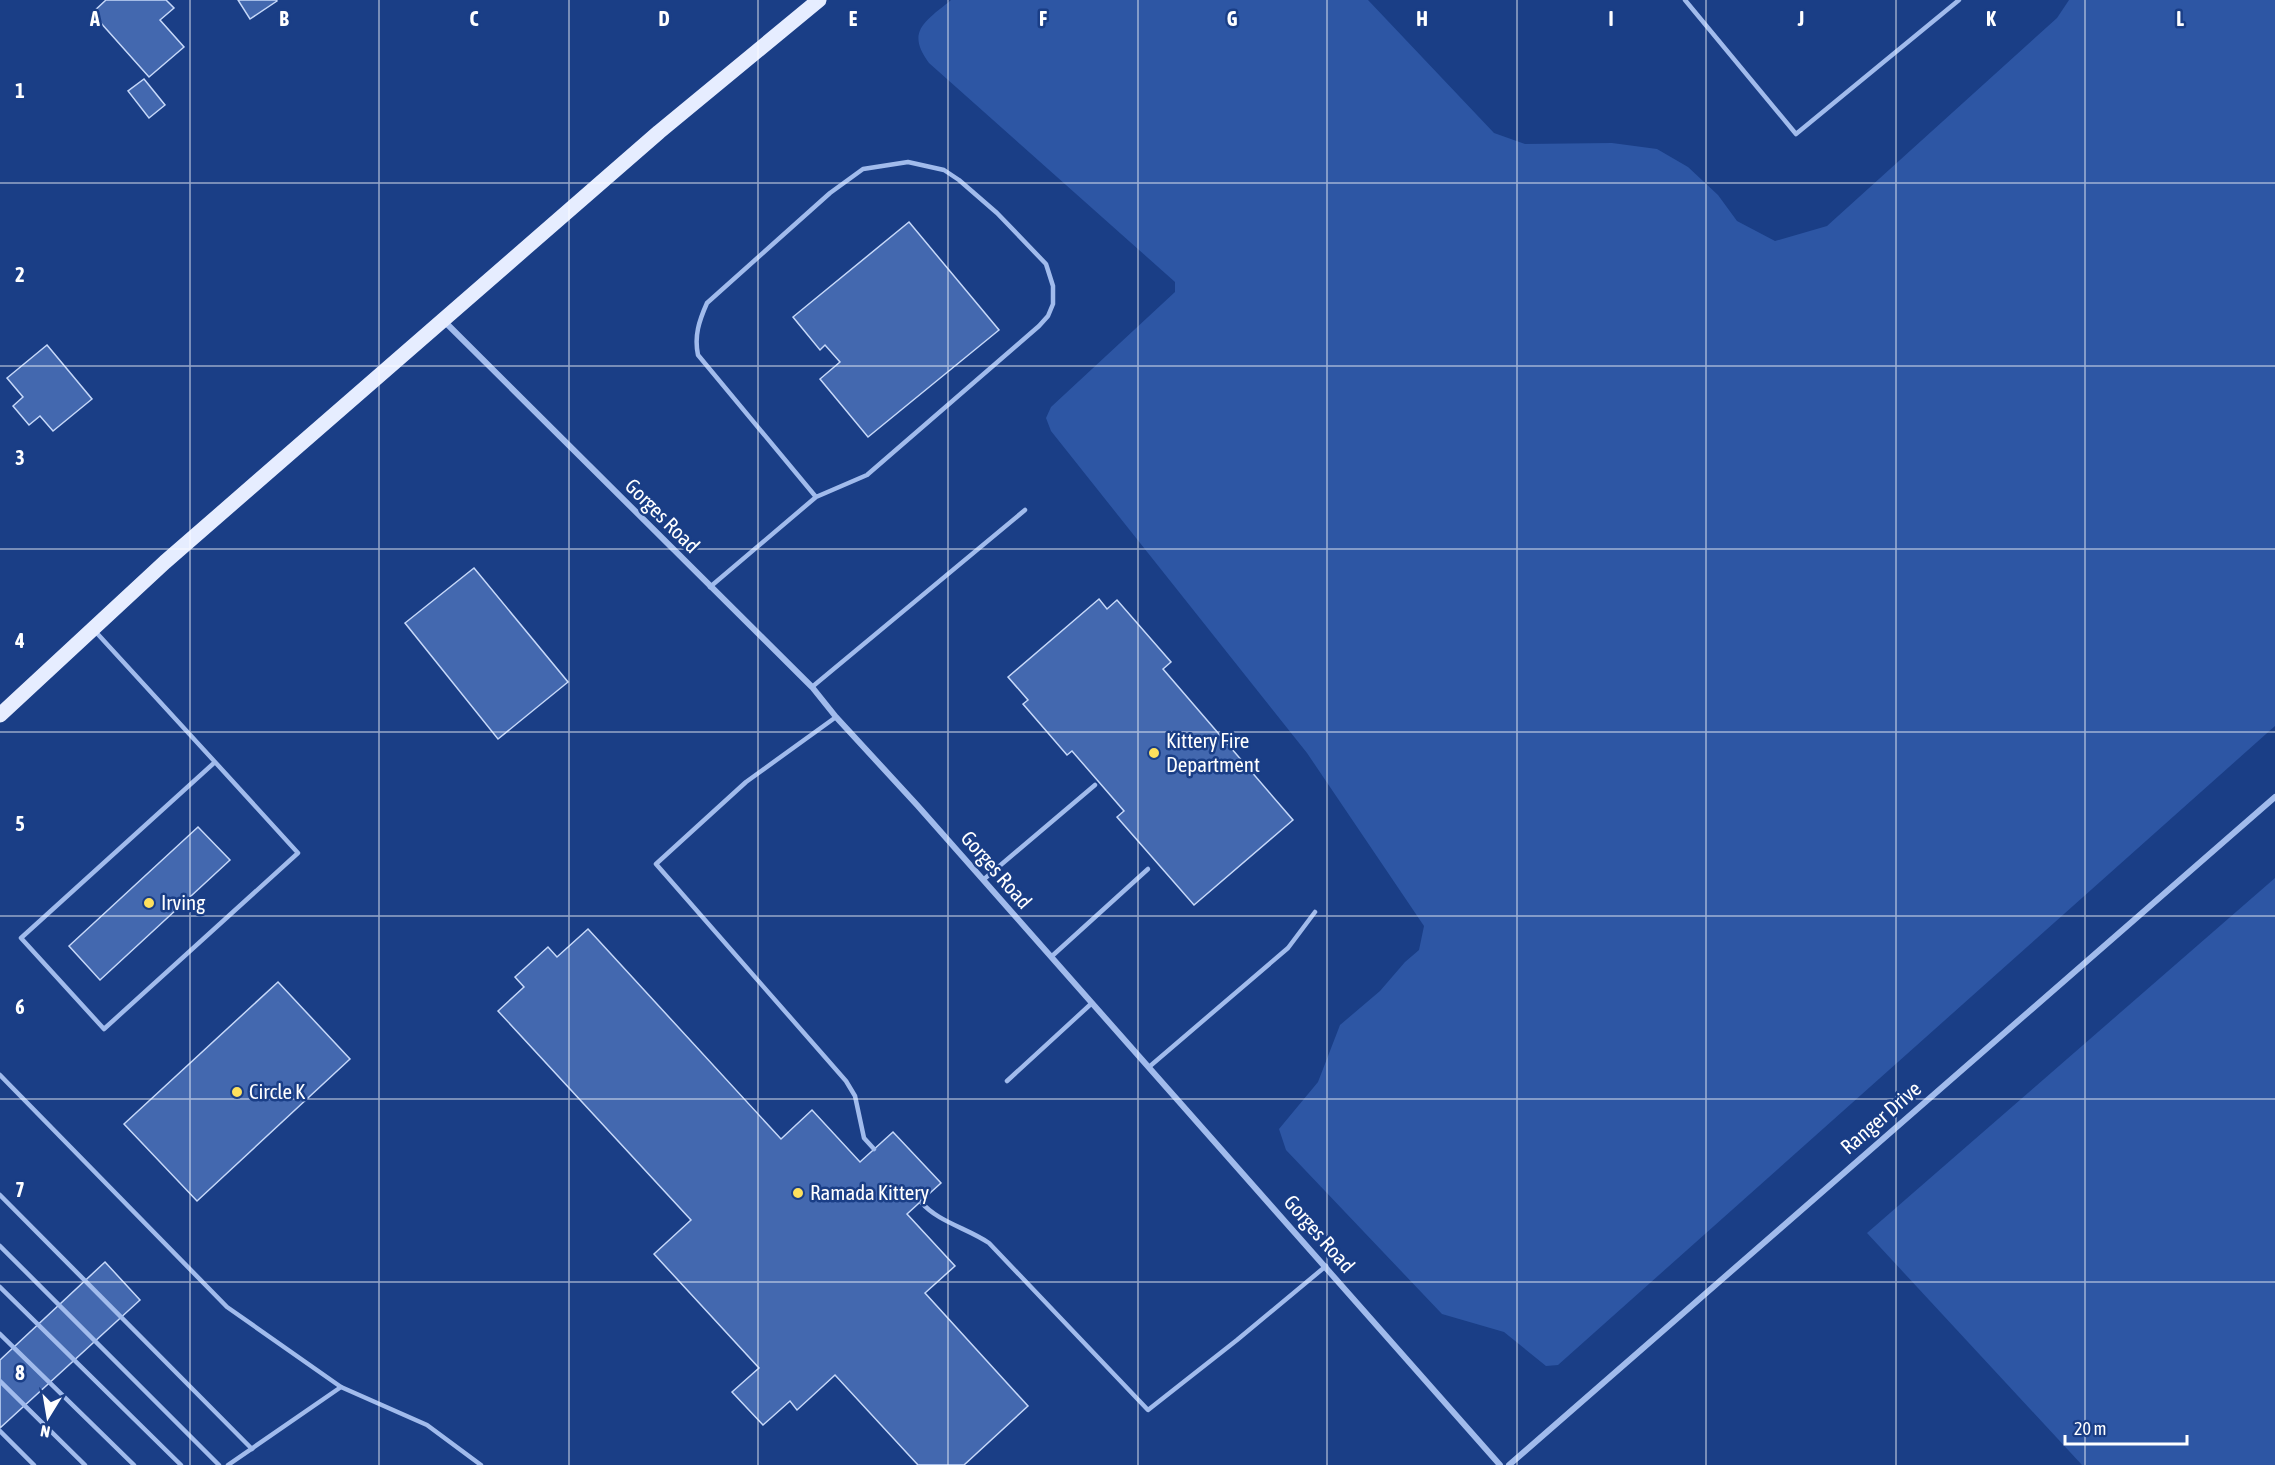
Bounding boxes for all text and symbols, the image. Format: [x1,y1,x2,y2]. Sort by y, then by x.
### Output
text: A [89,7,100,30]
text: B [279,7,289,30]
text: C [470,7,479,30]
text: D [658,7,670,30]
text: E [849,7,858,30]
text: F [1039,7,1047,30]
text: G [1227,7,1238,30]
text: H [1416,7,1428,30]
text: I [1608,7,1614,30]
text: J [1797,7,1804,30]
text: K [1986,7,1996,30]
text: L [2176,7,2184,30]
text: 1 [15,79,25,102]
text: 2 [15,263,25,286]
text: 3 [15,446,25,469]
street label: Gorges Road [621,473,705,557]
text: 4 [14,629,25,652]
place label: Kittery Fire Department [1166,728,1260,776]
marker: Kittery Fire Department [1147,746,1161,760]
text: 5 [15,812,25,835]
street label: Gorges Road [957,826,1037,913]
place label: Irving [161,890,205,914]
marker: Irving [142,896,156,910]
text: 6 [15,995,25,1018]
street label: Ranger Drive [1835,1076,1925,1159]
place label: Circle K [249,1079,306,1103]
marker: Circle K [230,1085,244,1099]
text: 7 [15,1178,25,1201]
place label: Ramada Kittery [810,1180,929,1204]
marker: Ramada Kittery [791,1186,805,1200]
street label: Gorges Road [1280,1190,1360,1277]
text: 8 [15,1361,25,1384]
north arrow [18,1387,78,1447]
scale bar [2065,1408,2186,1446]
text: 20 m [2074,1418,2106,1439]
text: N [39,1422,51,1441]

